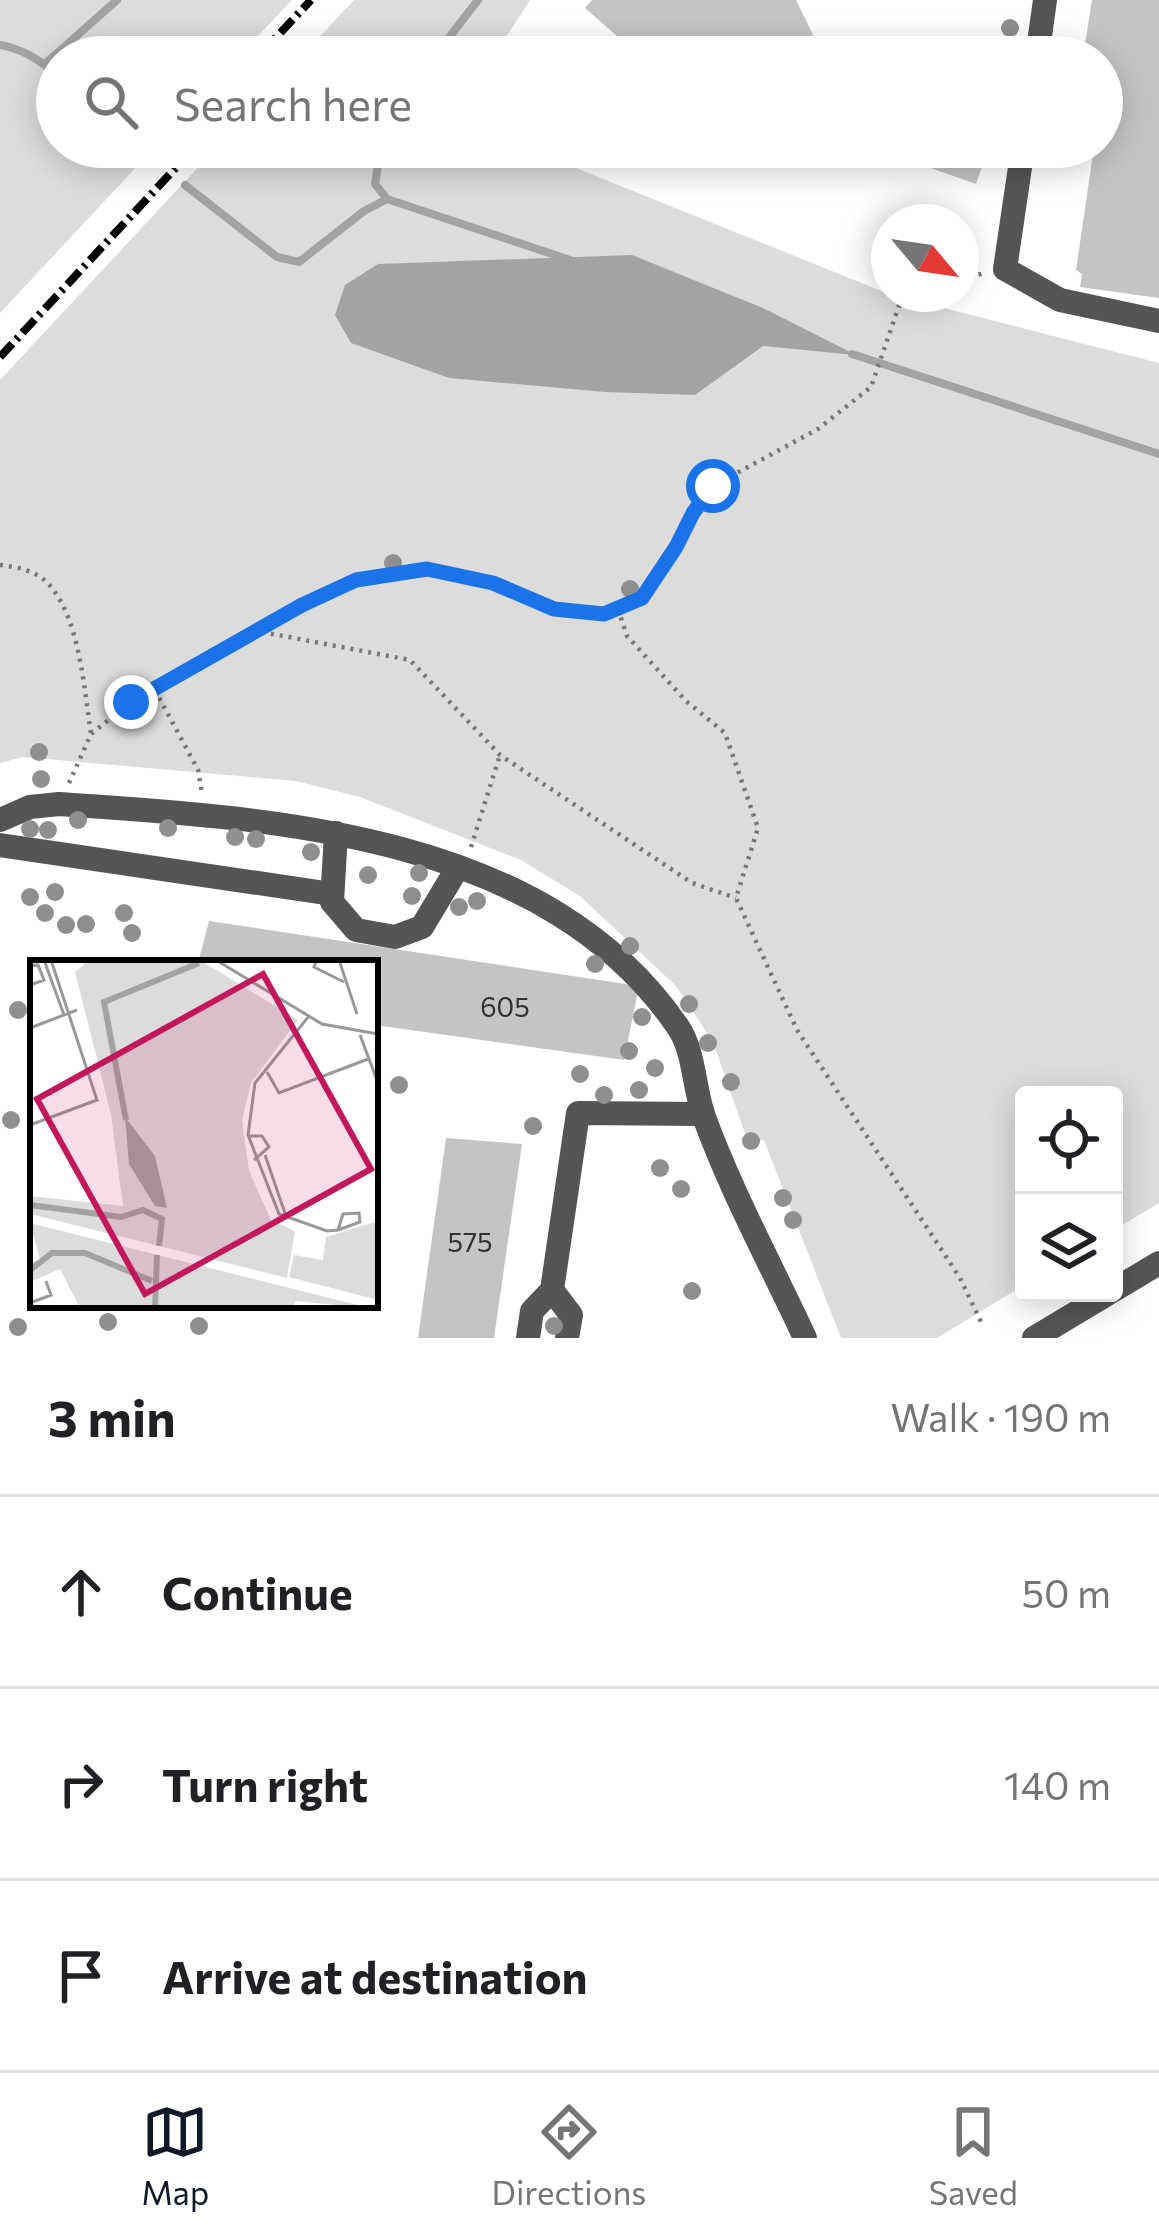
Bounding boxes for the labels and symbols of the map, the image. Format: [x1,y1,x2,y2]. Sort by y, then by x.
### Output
north arrow [871,204,979,312]
route start [686,459,740,513]
route end [104,675,158,729]
inset map [30,960,378,1308]
house number: 605 [480,990,530,1023]
house number: 575 [447,1225,493,1258]

